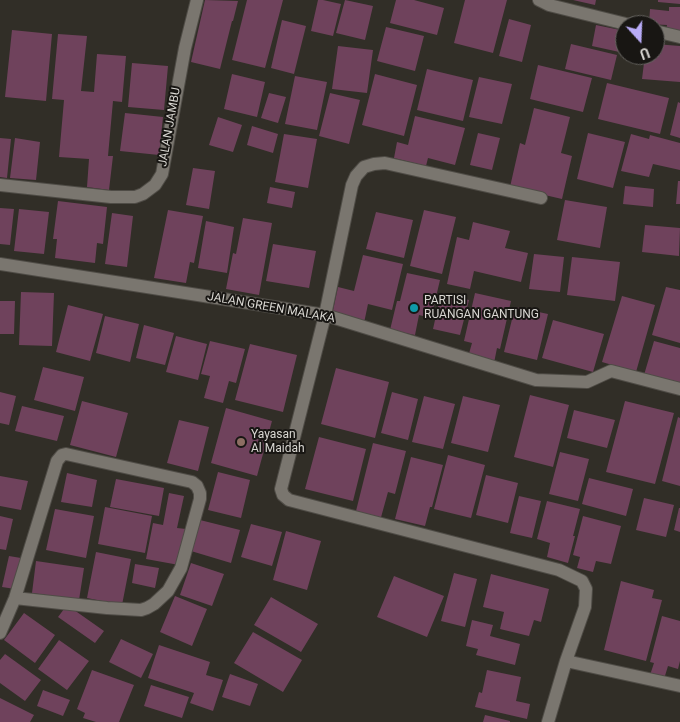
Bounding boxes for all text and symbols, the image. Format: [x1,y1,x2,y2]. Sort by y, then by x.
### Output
north arrow [615,15,665,65]
text: U [638,44,652,62]
street label: JALAN JAMBU [156,86,184,168]
street label: JALAN GREEN MALAKA [206,290,336,326]
place label: PARTISI RUANGAN GANTUNG [424,294,539,322]
marker: PARTISI RUANGAN GANTUNG [408,302,420,314]
place label: Yayasan Al Maidah [251,428,305,456]
marker: Yayasan Al Maidah [235,436,247,448]

